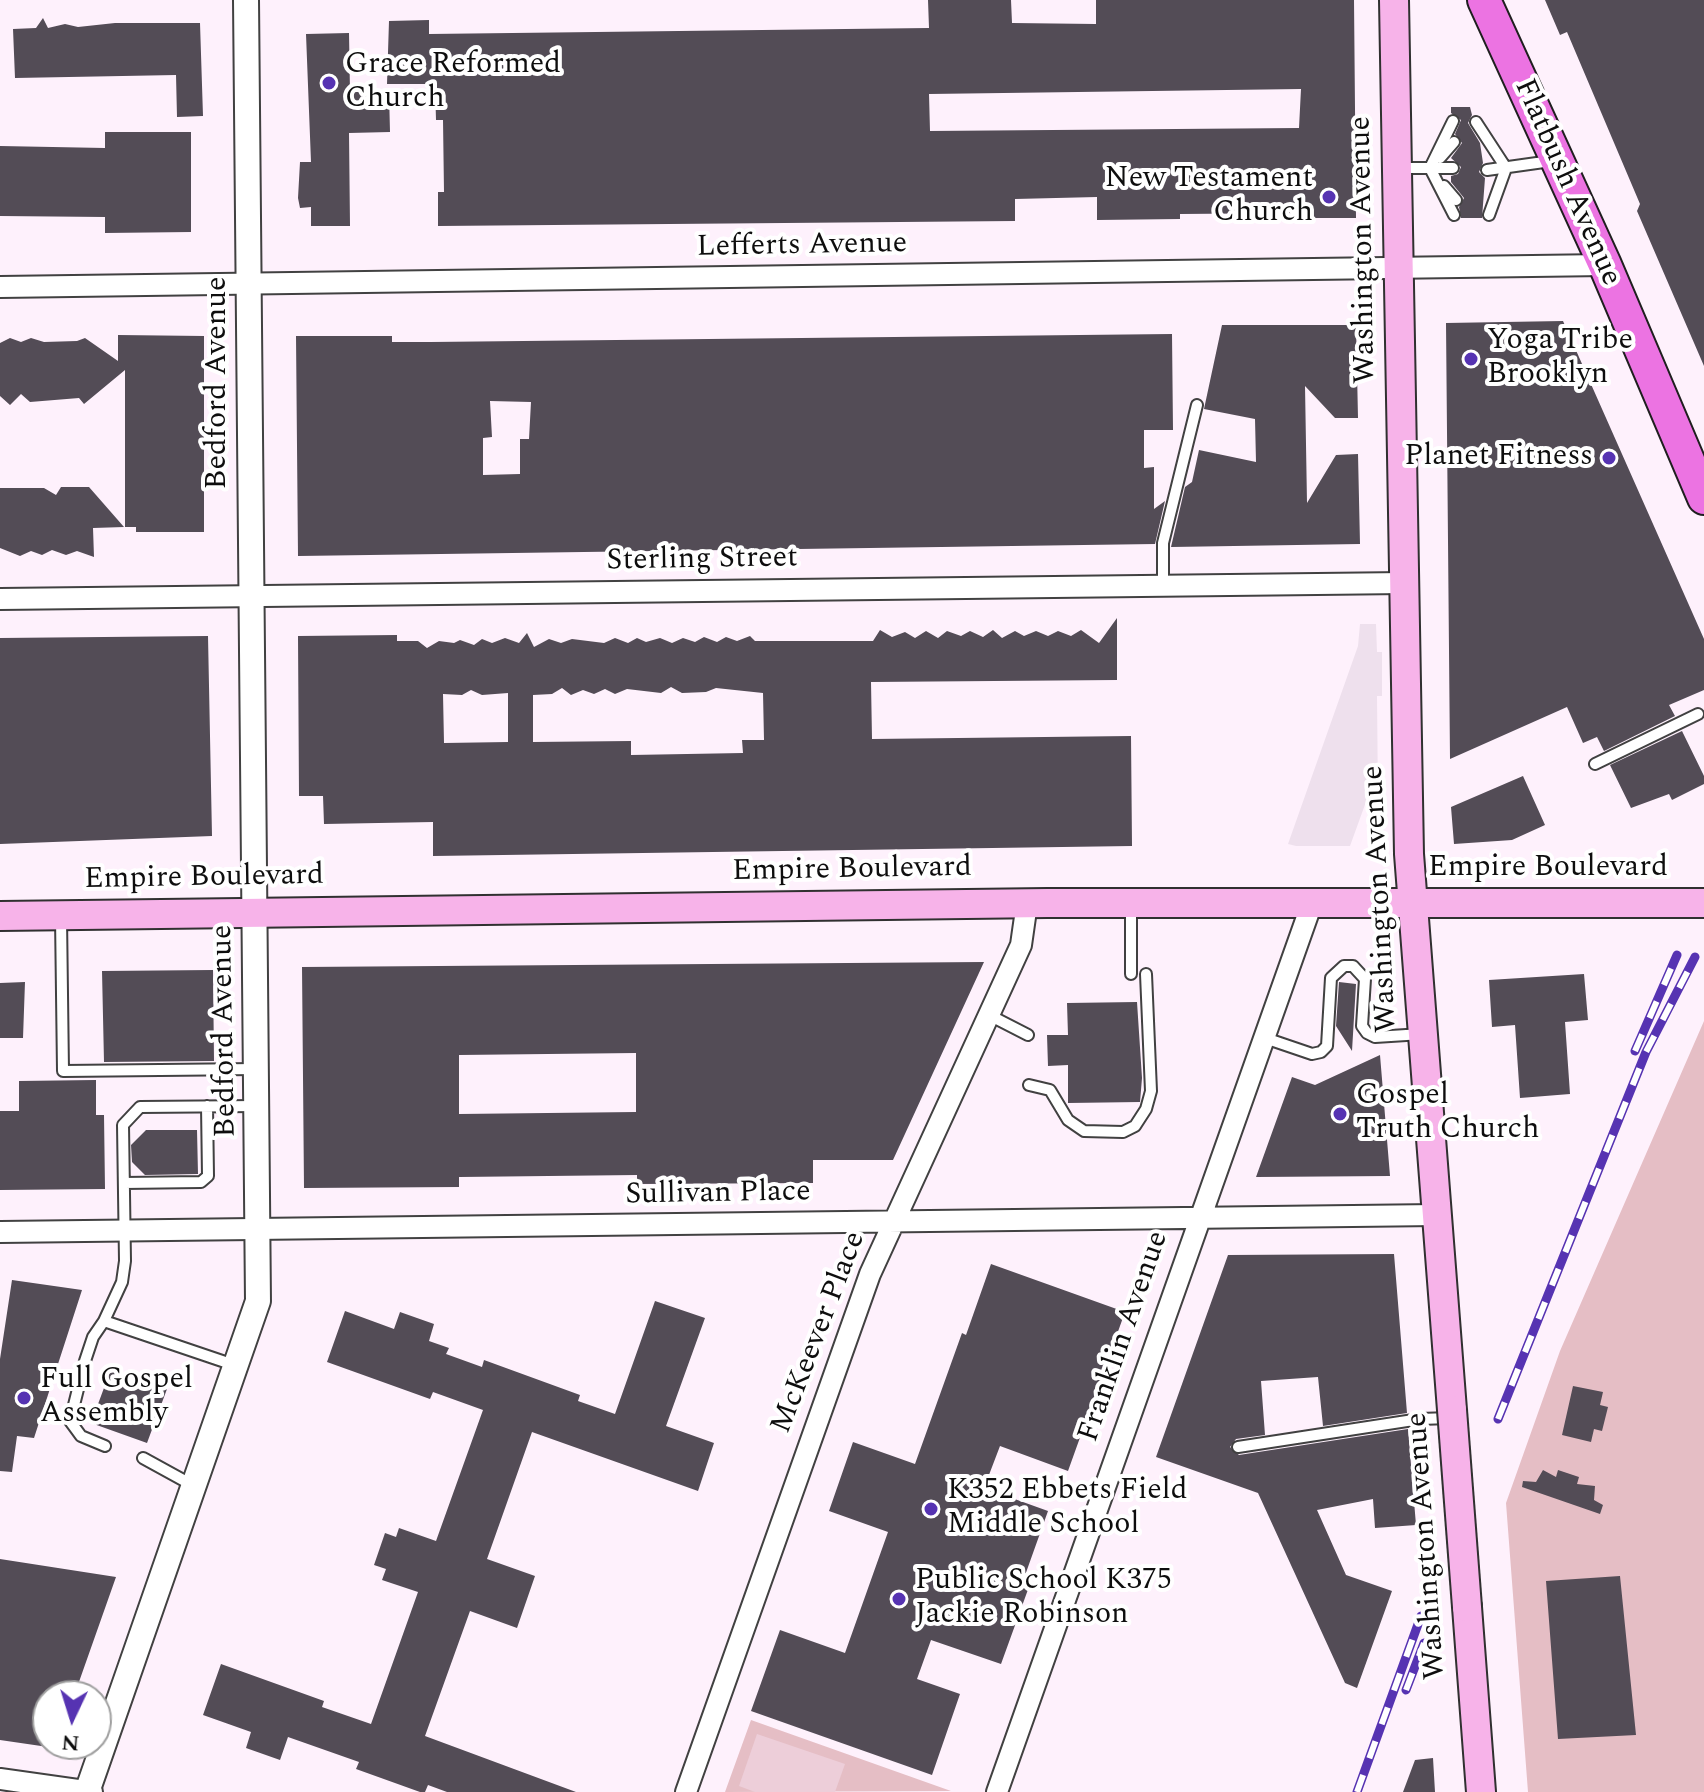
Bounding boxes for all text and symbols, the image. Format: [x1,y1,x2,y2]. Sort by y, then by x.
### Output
place label: Grace Reformed Church [345,48,561,118]
marker: Grace Reformed Church [320,74,338,92]
street label: Flatbush Avenue [1504,74,1628,292]
street label: Washington Avenue [1345,116,1385,384]
place label: New Testament Church [1105,162,1313,232]
marker: New Testament Church [1320,188,1338,206]
street label: Lefferts Avenue [696,227,908,267]
street label: Bedford Avenue [201,277,237,489]
place label: Yoga Tribe Brooklyn [1487,324,1633,394]
marker: Yoga Tribe Brooklyn [1462,350,1480,368]
place label: Planet Fitness [1404,440,1593,476]
marker: Planet Fitness [1600,449,1618,467]
street label: Sterling Street [606,541,798,581]
street label: Washington Avenue [1357,764,1407,1034]
street label: Empire Boulevard [732,851,972,891]
street label: Empire Boulevard [1428,851,1668,887]
street label: Empire Boulevard [84,859,324,899]
street label: Bedford Avenue [206,924,246,1138]
place label: Gospel Truth Church [1356,1079,1539,1150]
marker: Gospel Truth Church [1331,1105,1349,1123]
street label: Sullivan Place [625,1175,811,1215]
street label: McKeever Place [765,1227,875,1439]
street label: Franklin Avenue [1072,1227,1178,1447]
place label: Full Gospel Assembly [40,1363,193,1434]
marker: Full Gospel Assembly [15,1389,33,1407]
street label: Washington Avenue [1401,1411,1455,1681]
place label: K352 Ebbets Field Middle School [947,1474,1187,1544]
marker: K352 Ebbets Field Middle School [922,1500,940,1518]
place label: Public School K375 Jackie Robinson [915,1564,1172,1634]
marker: Public School K375 Jackie Robinson [890,1590,908,1608]
north arrow [32,1680,112,1760]
text: N [60,1725,81,1760]

